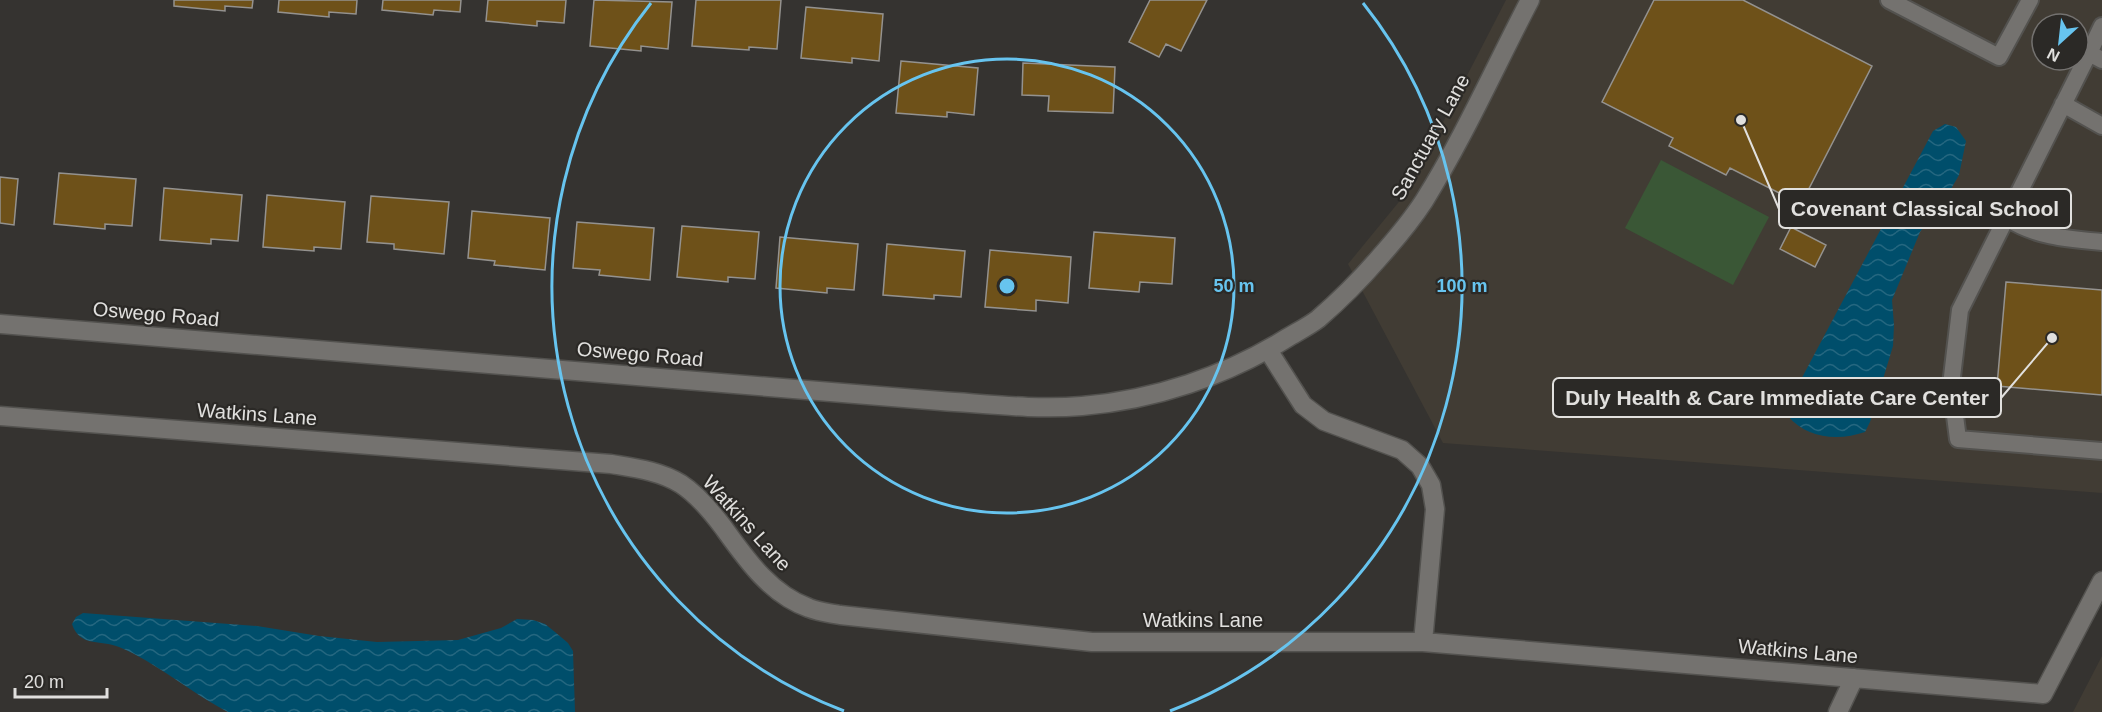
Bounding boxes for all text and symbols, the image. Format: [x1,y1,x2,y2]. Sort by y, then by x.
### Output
north arrow [2030,12,2090,72]
text: N [2044,45,2062,65]
street label: Sanctuary Lane [1386,70,1474,204]
callout: Covenant Classical School [1779,189,2071,228]
text: Covenant Classical School [1791,197,2059,220]
centre of rings [997,276,1017,296]
text: 50 m [1213,276,1255,296]
text: 100 m [1436,276,1488,296]
street label: Oswego Road [92,298,220,330]
street label: Oswego Road [576,338,704,370]
callout: Duly Health & Care Immediate Care Center [1553,378,2001,417]
text: Duly Health & Care Immediate Care Center [1565,386,1989,409]
street label: Watkins Lane [196,399,318,429]
street label: Watkins Lane [699,471,795,575]
street label: Watkins Lane [1143,609,1263,631]
street label: Watkins Lane [1737,635,1859,667]
scale bar [15,661,106,699]
text: 20 m [24,672,64,692]

